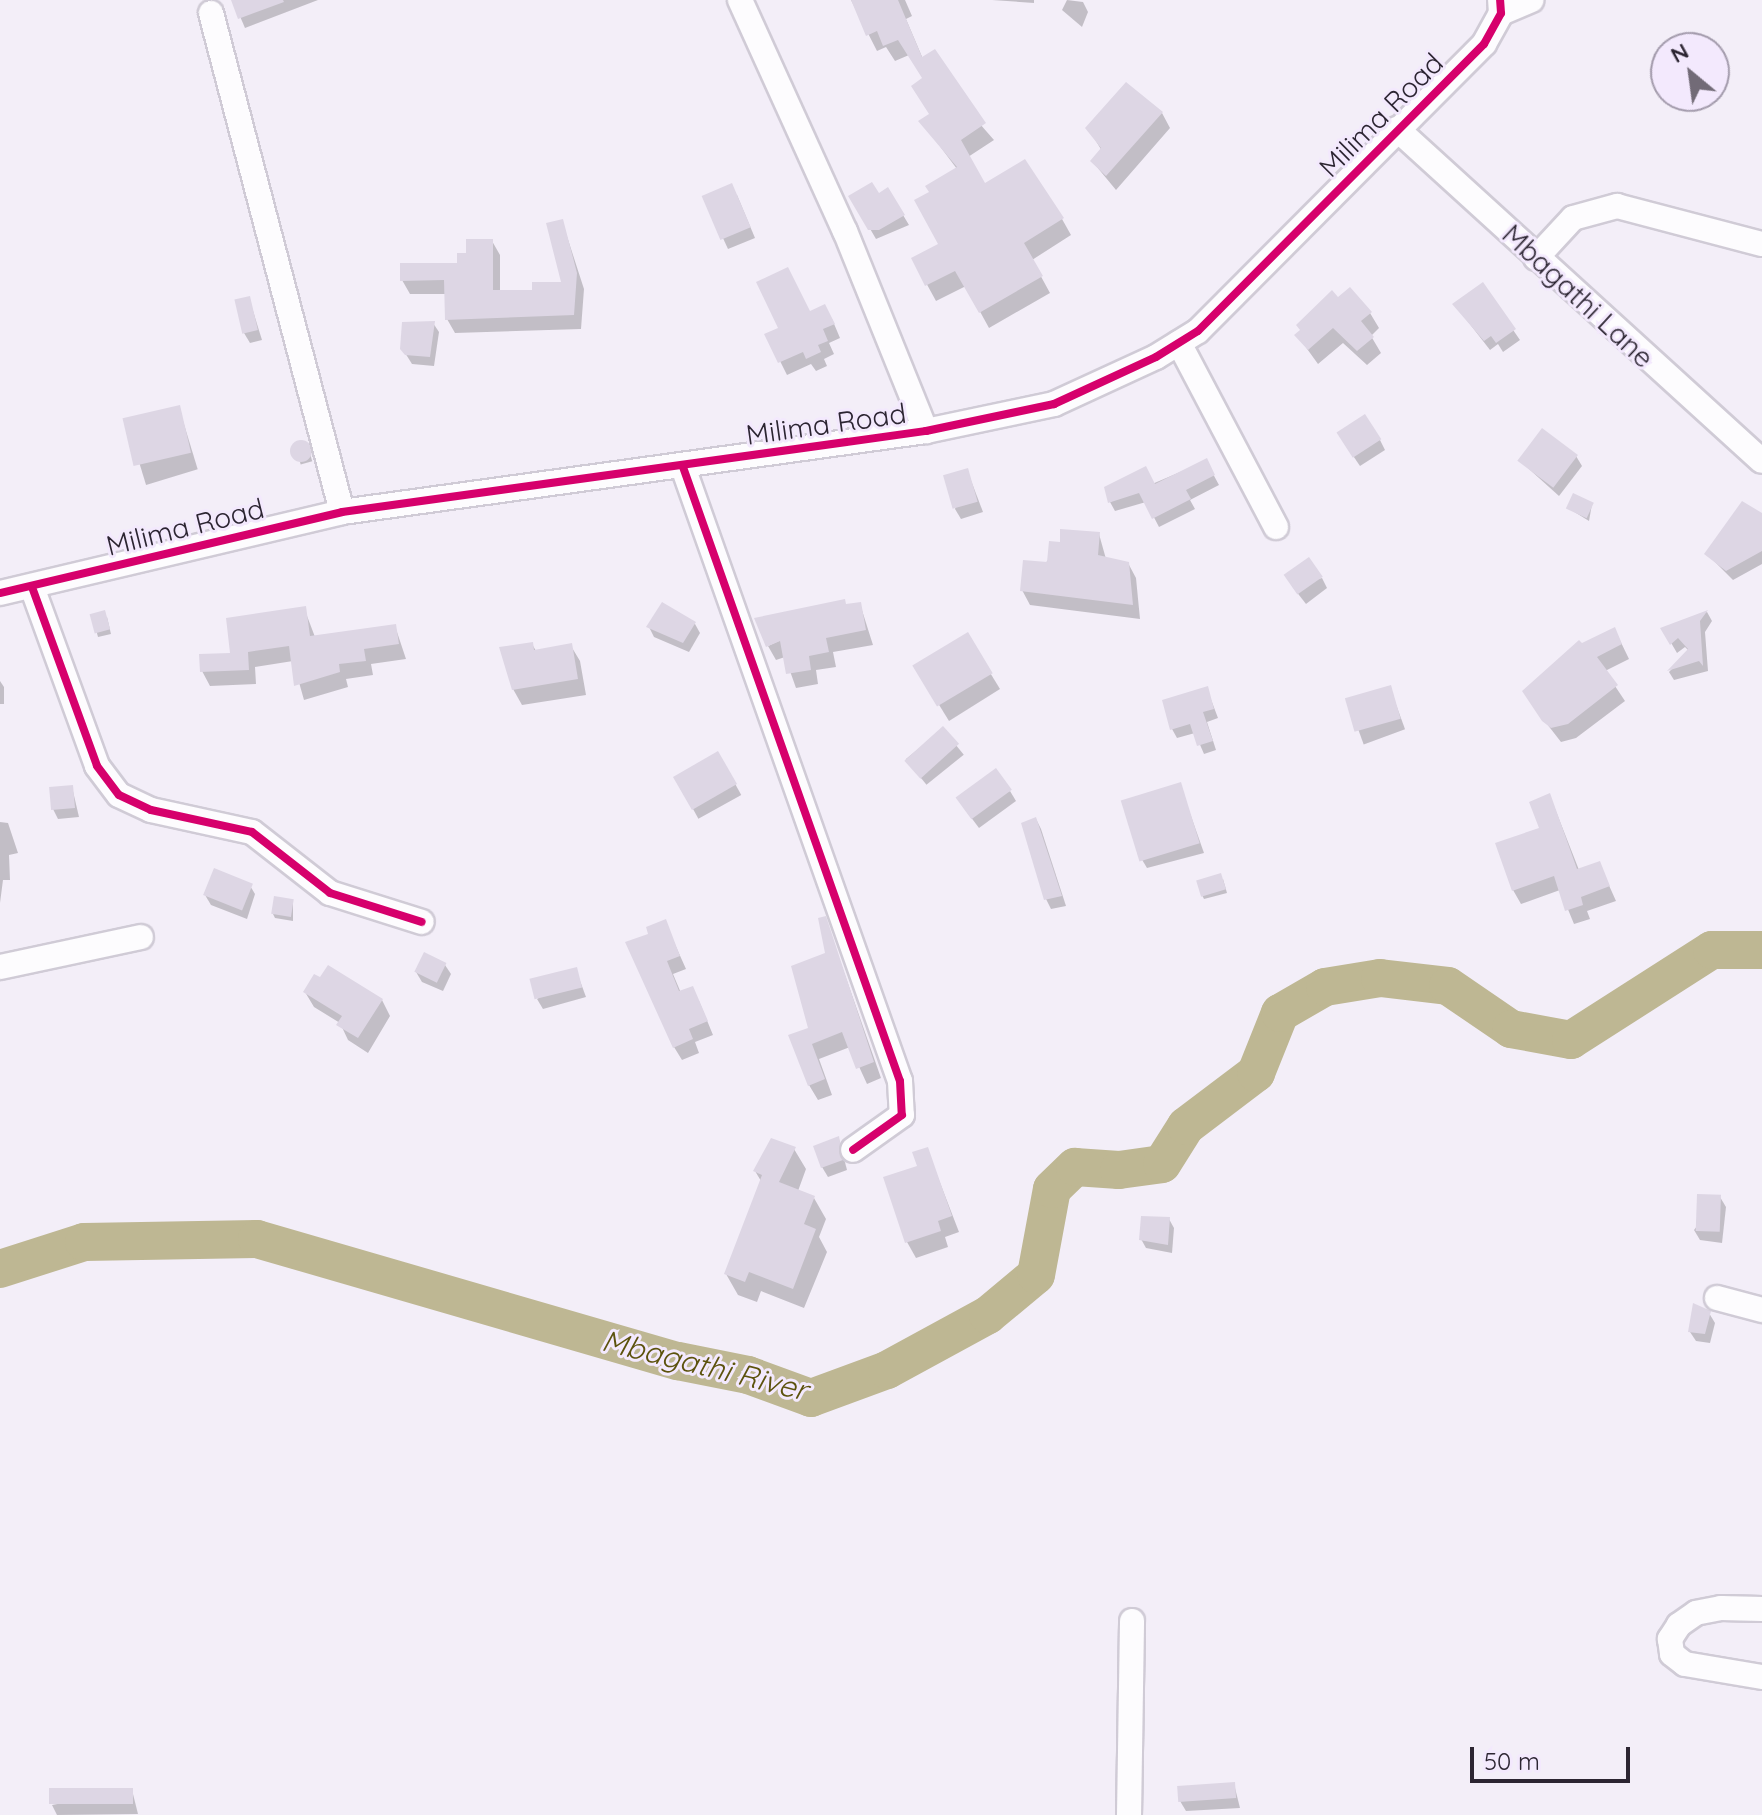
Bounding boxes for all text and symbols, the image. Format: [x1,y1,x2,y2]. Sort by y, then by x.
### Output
north arrow [1650,32,1730,112]
text: N [1665,37,1693,69]
street label: Milima Road [1312,46,1450,184]
street label: Mbagathi Lane [1495,217,1661,375]
street label: Milima Road [744,396,908,452]
street label: Milima Road [103,491,267,563]
water label: Mbagathi River [599,1322,811,1408]
scale bar [1474,1731,1634,1781]
text: 50 m [1484,1746,1540,1776]

